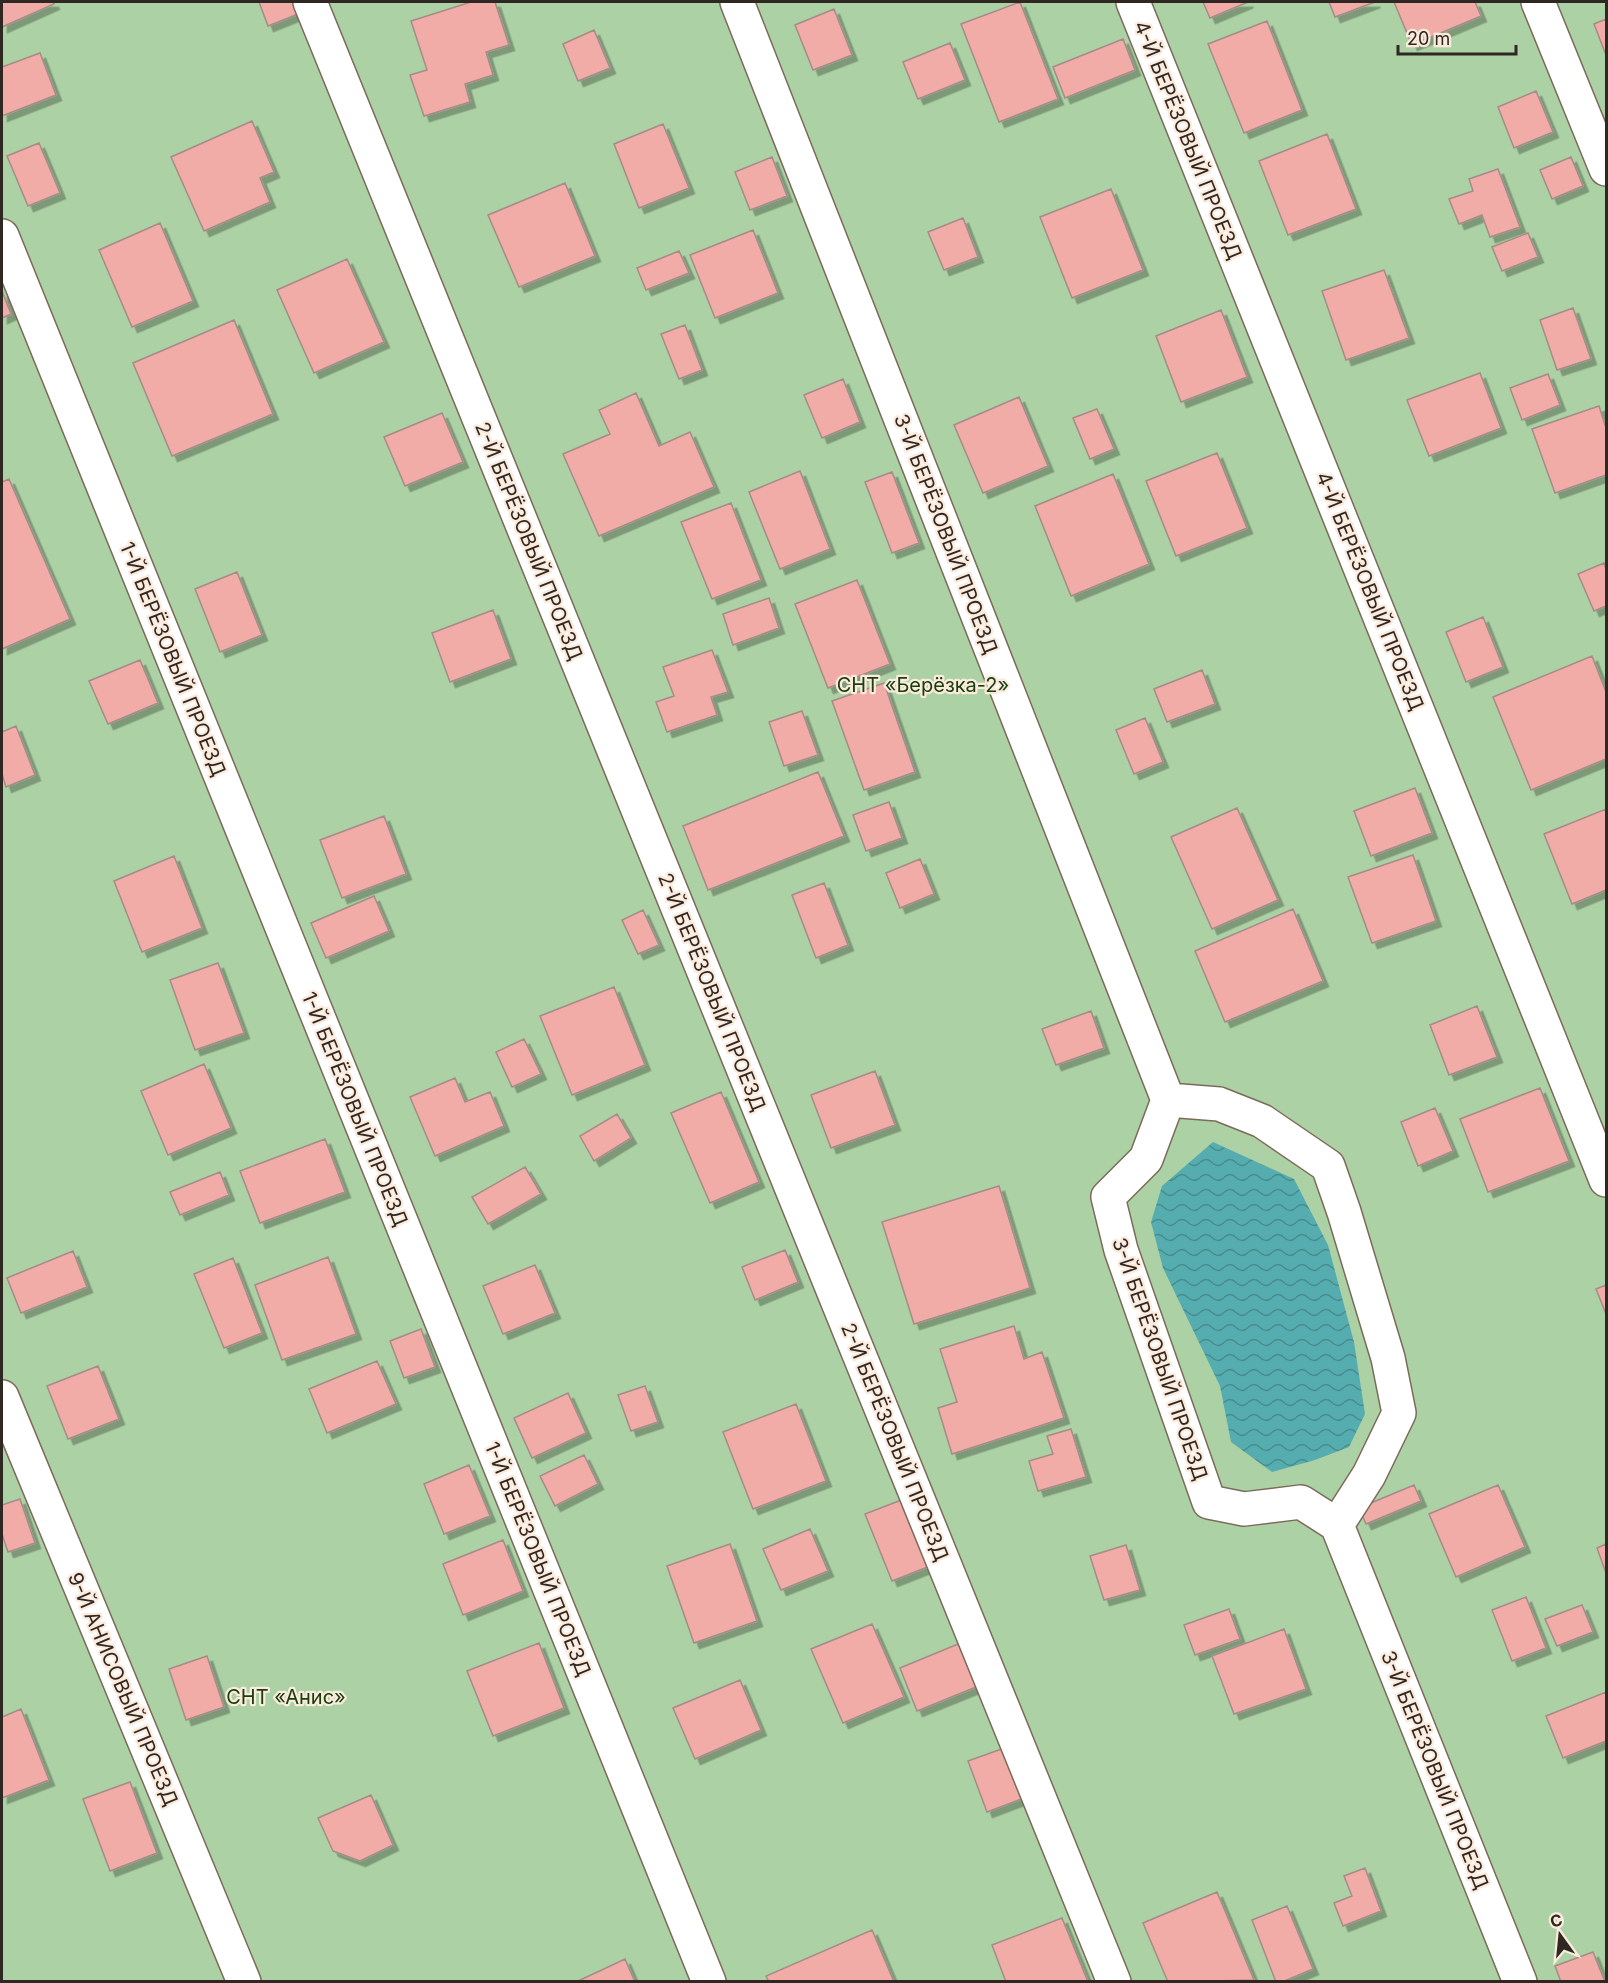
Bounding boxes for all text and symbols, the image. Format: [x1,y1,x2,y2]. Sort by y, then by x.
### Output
street label: 4-Й БЕРЁЗОВЫЙ ПРОЕЗД [1129,17,1248,263]
scale bar [1398,18,1516,56]
text: 20 m [1407,28,1450,49]
street label: 3-Й БЕРЁЗОВЫЙ ПРОЕЗД [889,410,1004,657]
street label: 2-Й БЕРЁЗОВЫЙ ПРОЕЗД [470,418,589,664]
street label: 4-Й БЕРЁЗОВЫЙ ПРОЕЗД [1311,468,1430,714]
street label: 1-Й БЕРЁЗОВЫЙ ПРОЕЗД [115,538,232,780]
park label: СНТ «Берёзка-2» [837,673,1009,697]
street label: 2-Й БЕРЁЗОВЫЙ ПРОЕЗД [653,869,772,1115]
street label: 1-Й БЕРЁЗОВЫЙ ПРОЕЗД [297,988,414,1230]
street label: 3-Й БЕРЁЗОВЫЙ ПРОЕЗД [1107,1234,1214,1483]
street label: 2-Й БЕРЁЗОВЫЙ ПРОЕЗД [836,1319,955,1565]
street label: 1-Й БЕРЁЗОВЫЙ ПРОЕЗД [480,1438,597,1680]
street label: 9-Й АНИСОВЫЙ ПРОЕЗД [63,1568,184,1809]
street label: 3-Й БЕРЁЗОВЫЙ ПРОЕЗД [1376,1647,1495,1893]
park label: СНТ «Анис» [226,1685,346,1709]
north arrow [1530,1905,1590,1965]
text: С [1548,1909,1565,1932]

